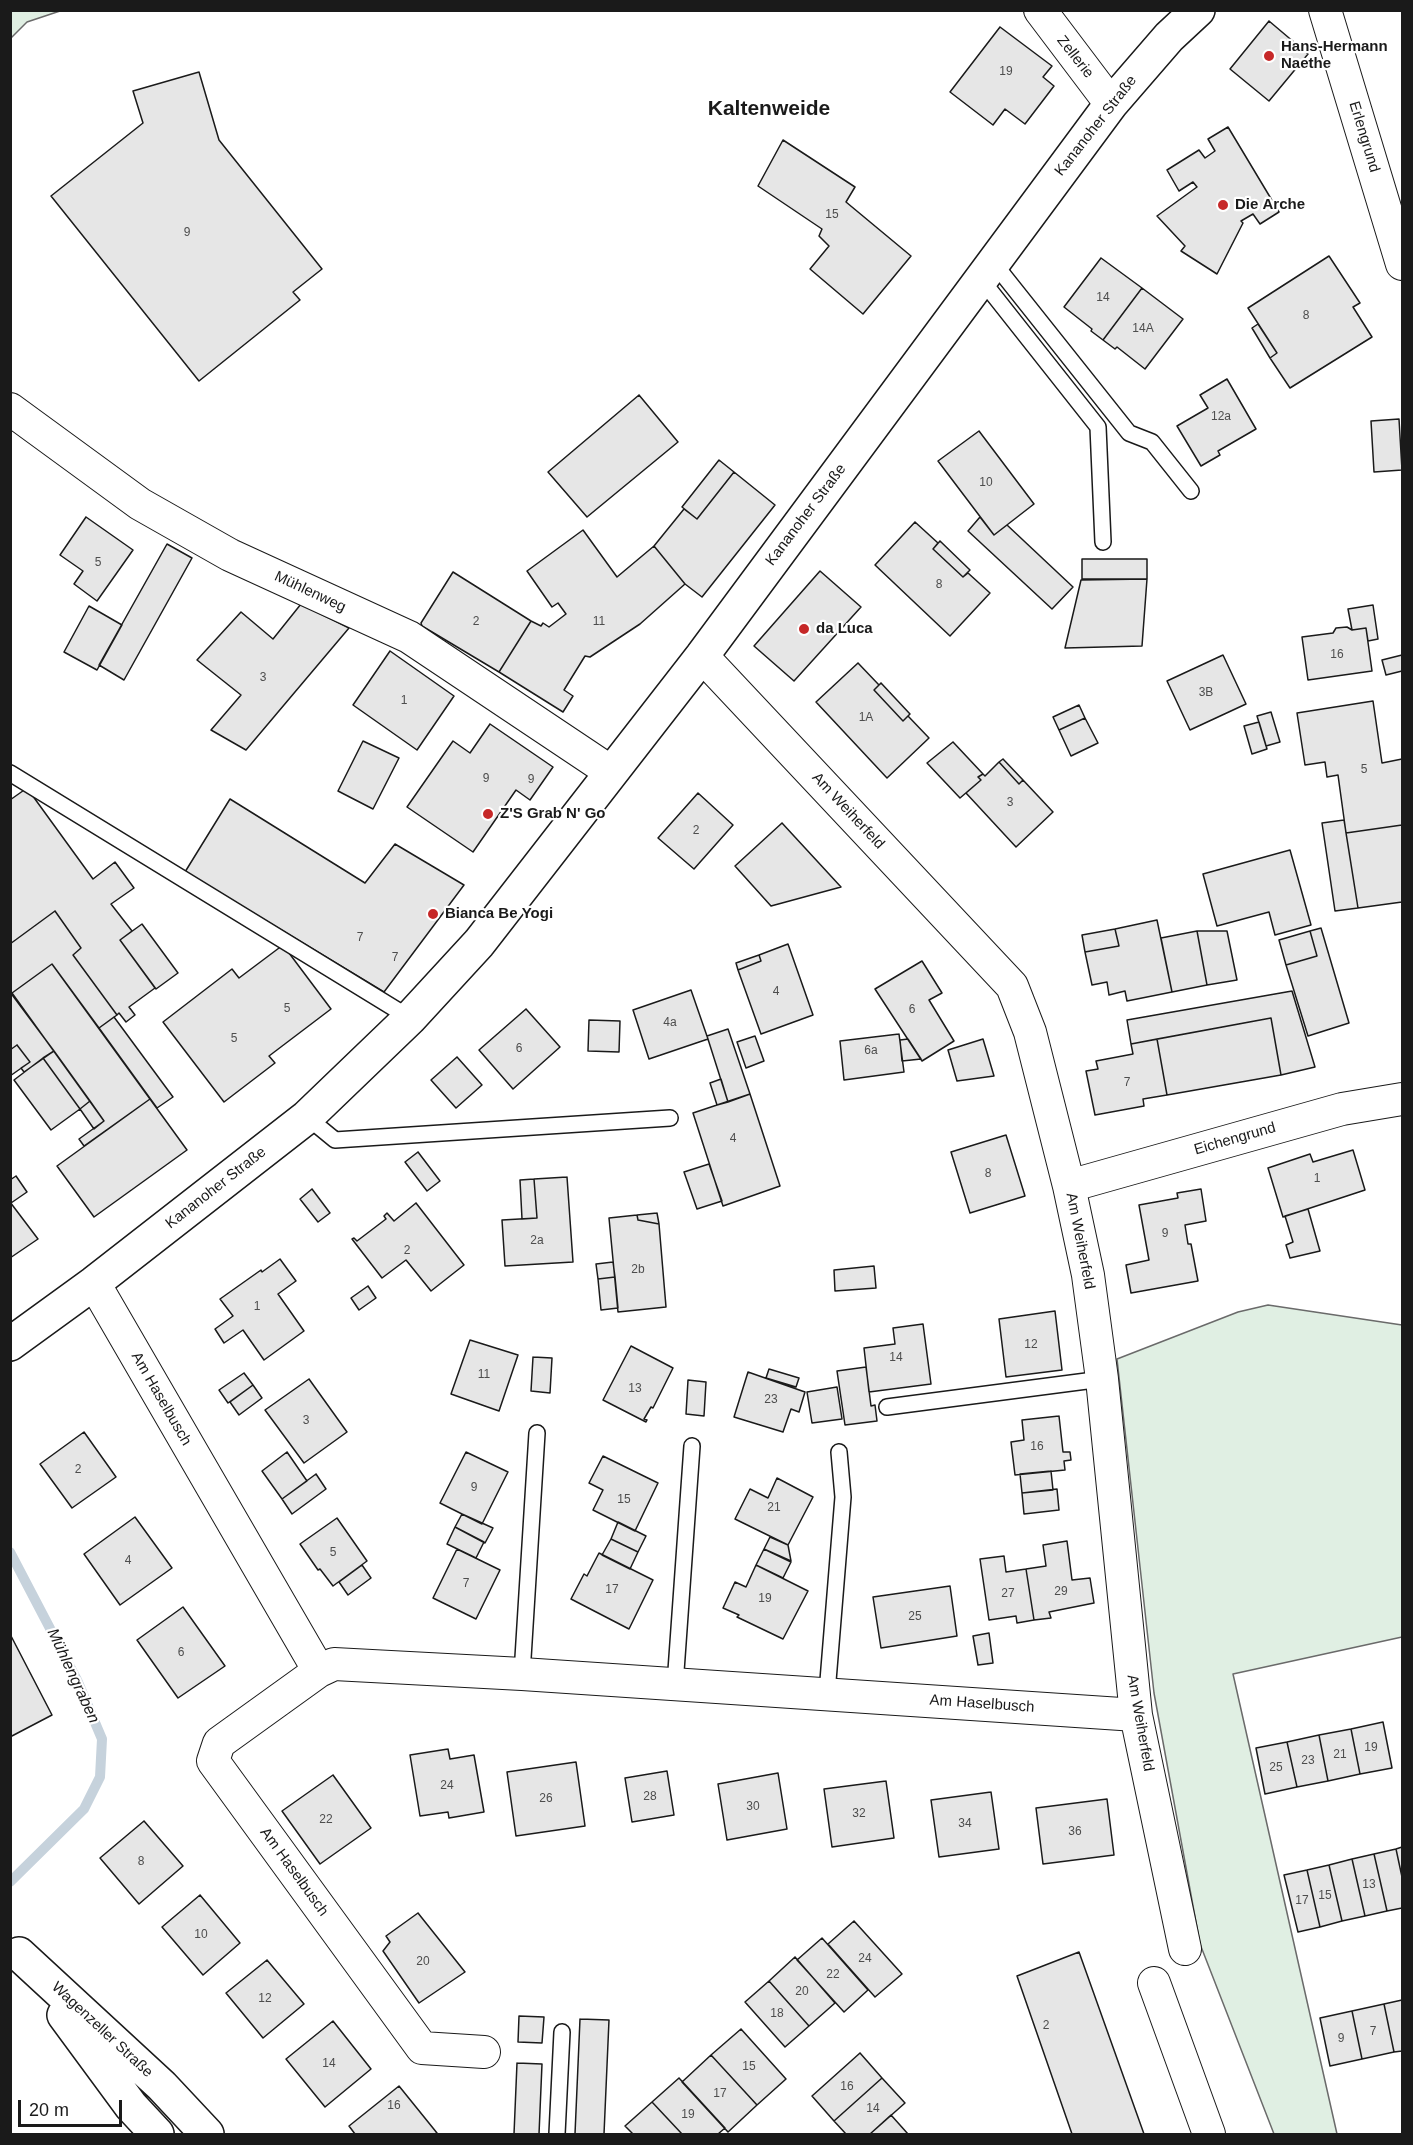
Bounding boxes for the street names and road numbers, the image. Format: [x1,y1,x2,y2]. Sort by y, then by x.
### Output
street label: Zellerie [1053,32,1097,82]
street label: Kananoher Straße [1051,72,1141,180]
street label: Erlengrund [1345,99,1383,175]
street label: Kananoher Straße [762,461,850,569]
street label: Mühlenweg [271,568,349,616]
street label: Am Weiherfeld [808,769,888,853]
street label: Eichengrund [1192,1119,1278,1159]
street label: Kananoher Straße [162,1143,270,1233]
street label: Am Weiherfeld [1062,1191,1098,1291]
street label: Am Haselbusch [127,1349,195,1449]
street label: Am Weiherfeld [1123,1673,1157,1773]
street label: Am Haselbusch [929,1691,1035,1717]
street label: Am Haselbusch [256,1824,332,1920]
street label: Wagenzeller Straße [48,1978,156,2082]

